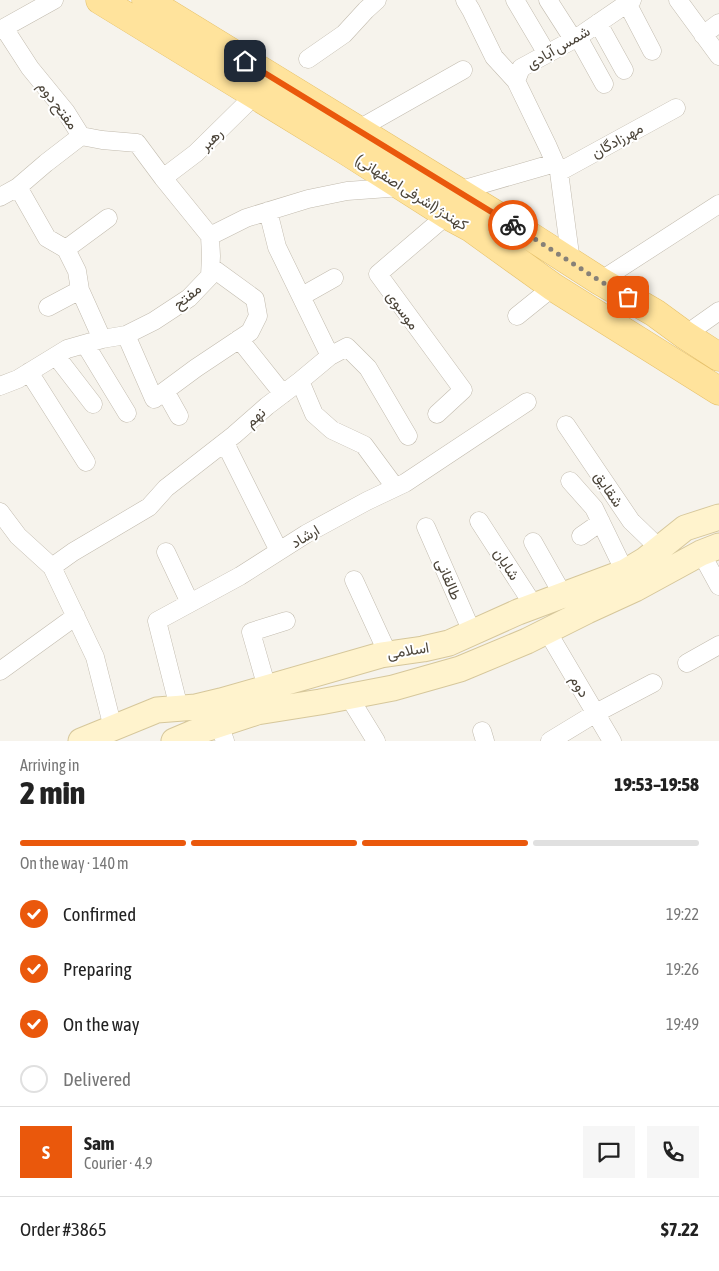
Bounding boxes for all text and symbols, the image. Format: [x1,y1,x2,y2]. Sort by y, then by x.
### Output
street label: شمس آبادی [523,22,594,74]
pin [224,40,266,82]
icon: home [231,47,259,75]
street label: مفتح دوم [32,78,82,134]
street label: مهرزادگان [588,119,646,162]
street label: رهبر [195,124,227,155]
street label: کهندژ (اشرفی اصفهانی) [352,151,472,235]
courier [488,200,538,250]
icon: bike [499,211,527,239]
pin [607,276,649,318]
street label: مفتح [170,280,206,315]
icon: bag [614,283,642,311]
street label: موسوی [382,287,423,334]
street label: نهم [241,404,270,432]
street label: شقایق [589,468,627,511]
street label: ارشاد [288,521,323,552]
street label: شایان [490,545,524,584]
street label: طالقانی [431,556,465,603]
street label: اسلامی [386,638,431,664]
street label: دوم [565,672,593,701]
text: Arriving in [20,756,80,774]
text: 19:53–19:58 [614,773,699,795]
text: 2 min [20,774,85,811]
text: On the way · 140 m [20,854,129,872]
icon: check [20,900,48,928]
text: Confirmed [63,903,136,925]
text: 19:22 [666,905,699,923]
icon: check [20,955,48,983]
text: Preparing [63,958,132,980]
text: 19:26 [666,960,699,978]
icon: check [20,1010,48,1038]
text: On the way [63,1013,140,1035]
text: 19:49 [666,1015,699,1033]
text: Delivered [63,1068,131,1090]
button: chat [583,1126,635,1178]
button: phone [647,1126,699,1178]
text: Sam [84,1132,115,1154]
text: S [42,1141,50,1163]
text: Courier · 4.9 [84,1154,153,1172]
text: Order #3865 [20,1218,107,1240]
text: $7.22 [661,1218,699,1240]

